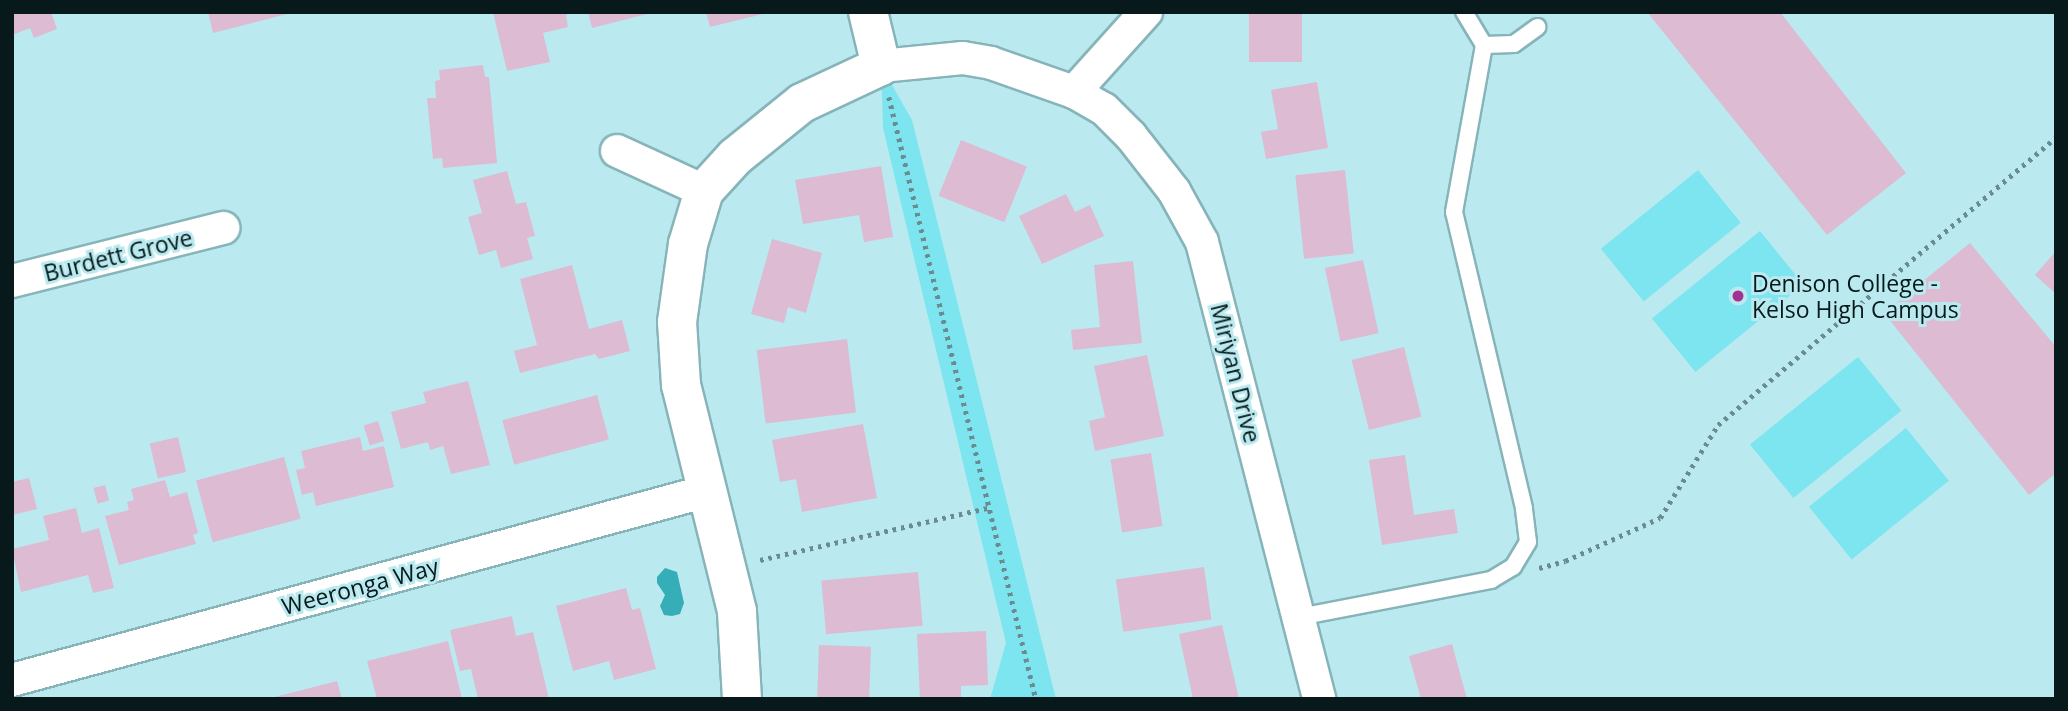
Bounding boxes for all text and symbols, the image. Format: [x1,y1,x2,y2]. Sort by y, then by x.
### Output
street label: Burdett Grove [41,223,195,287]
place label: Denison College - Kelso High Campus [1752,269,1959,323]
marker: Denison College - Kelso High Campus [1730,288,1746,304]
street label: Miriyan Drive [1205,301,1267,445]
street label: Weeronga Way [279,552,441,620]

